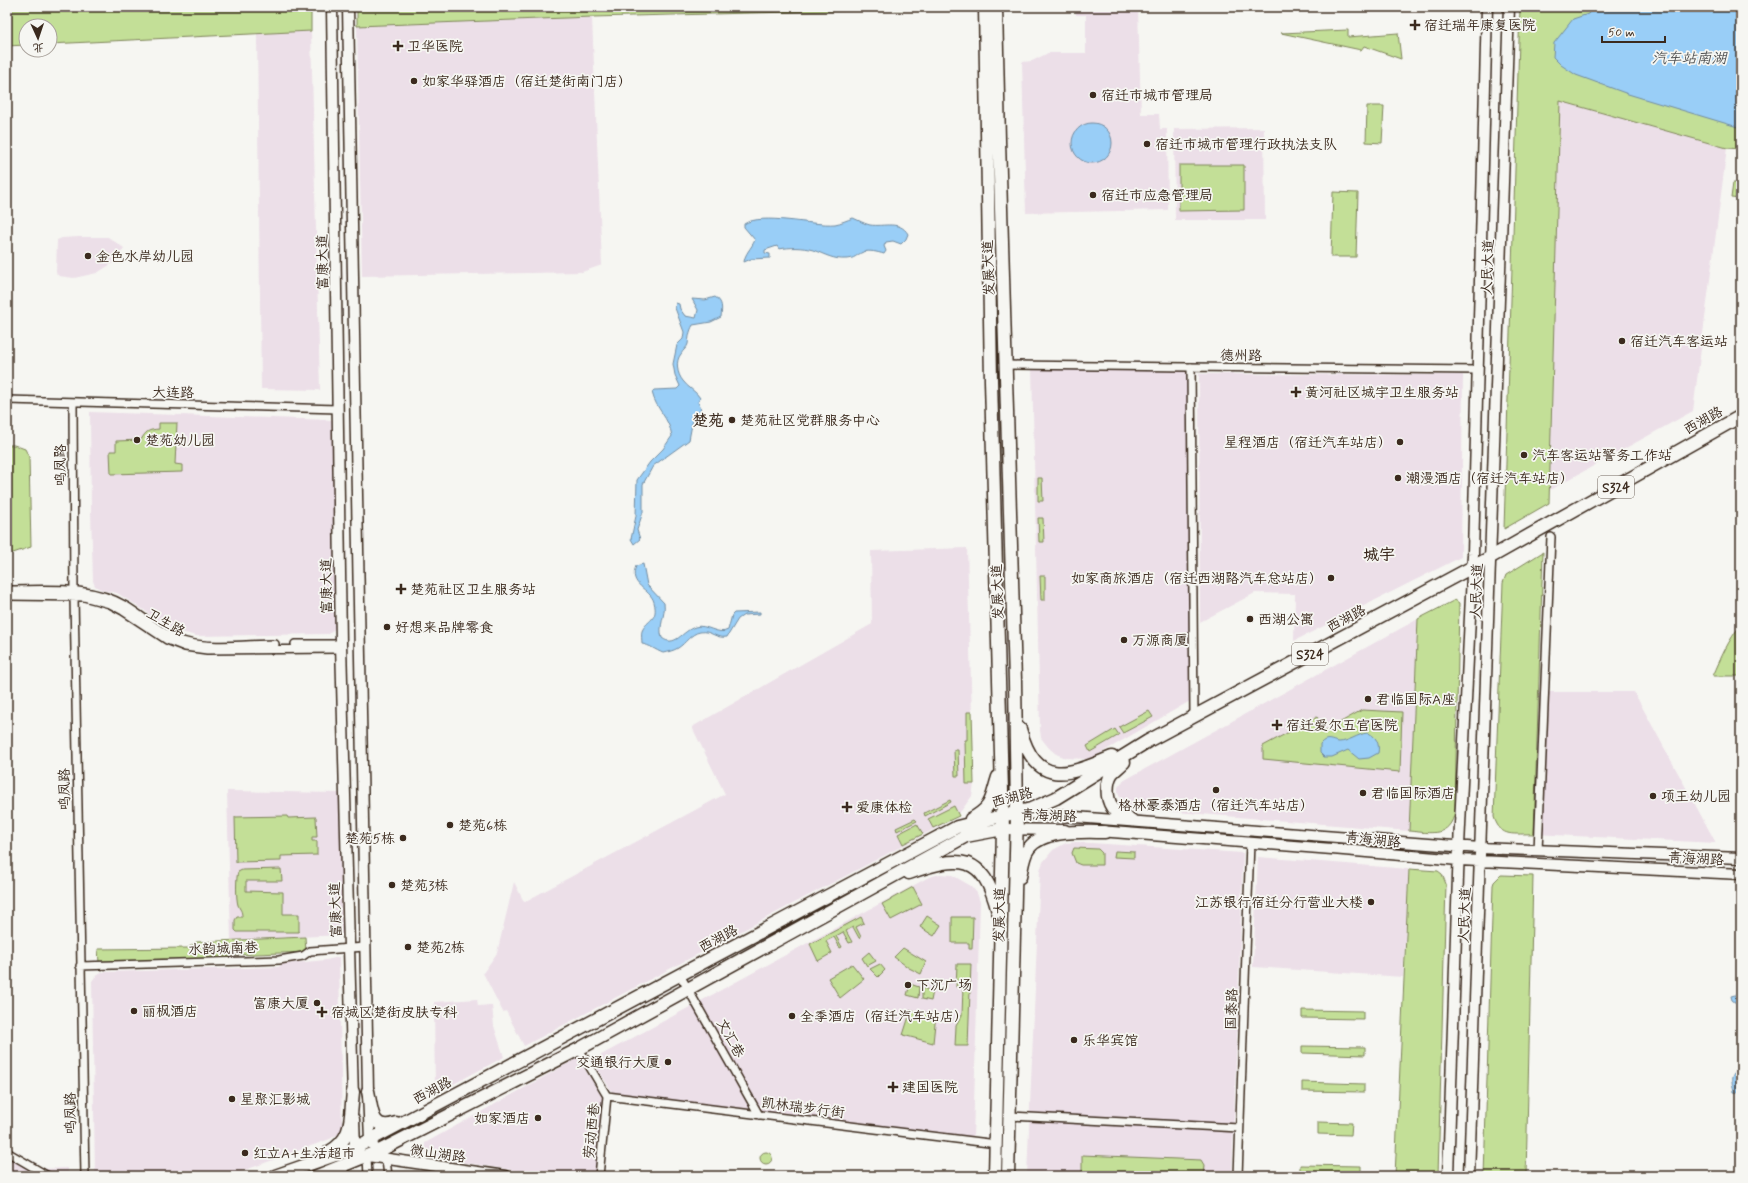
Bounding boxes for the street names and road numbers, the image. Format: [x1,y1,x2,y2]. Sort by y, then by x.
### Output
street label: 富康大道 [314,234,332,290]
street label: 人民大道 [1478,239,1498,295]
street label: 发展大道 [979,240,999,296]
street label: 德州路 [1220,347,1262,365]
street label: 大连路 [152,384,194,402]
street label: 西湖路 [1681,403,1726,439]
street label: 鸣凤路 [52,444,70,486]
road number: S324 [1598,476,1634,498]
street label: 富康大道 [318,558,336,614]
street label: 人民大道 [1467,563,1487,619]
street label: 发展大道 [988,564,1008,620]
street label: 西湖路 [1324,601,1369,637]
street label: 卫生路 [143,605,188,641]
road number: S324 [1292,643,1328,665]
street label: 鸣凤路 [56,768,74,810]
street label: 西湖路 [990,784,1035,812]
street label: 青海湖路 [1021,806,1077,826]
street label: 青海湖路 [1344,828,1402,852]
street label: 青海湖路 [1668,849,1724,869]
street label: 富康大道 [326,882,346,938]
street label: 发展大道 [991,887,1009,943]
street label: 人民大道 [1455,887,1475,943]
street label: 西湖路 [696,921,741,957]
street label: 水韵城南巷 [188,939,259,959]
street label: 国泰路 [1222,988,1242,1030]
street label: 文汇巷 [712,1016,749,1062]
street label: 西湖路 [410,1073,455,1109]
street label: 鸣凤路 [62,1092,80,1134]
street label: 凯林瑞步行街 [760,1094,846,1122]
street label: 劳动西巷 [580,1101,604,1160]
street label: 微山湖路 [409,1141,467,1167]

